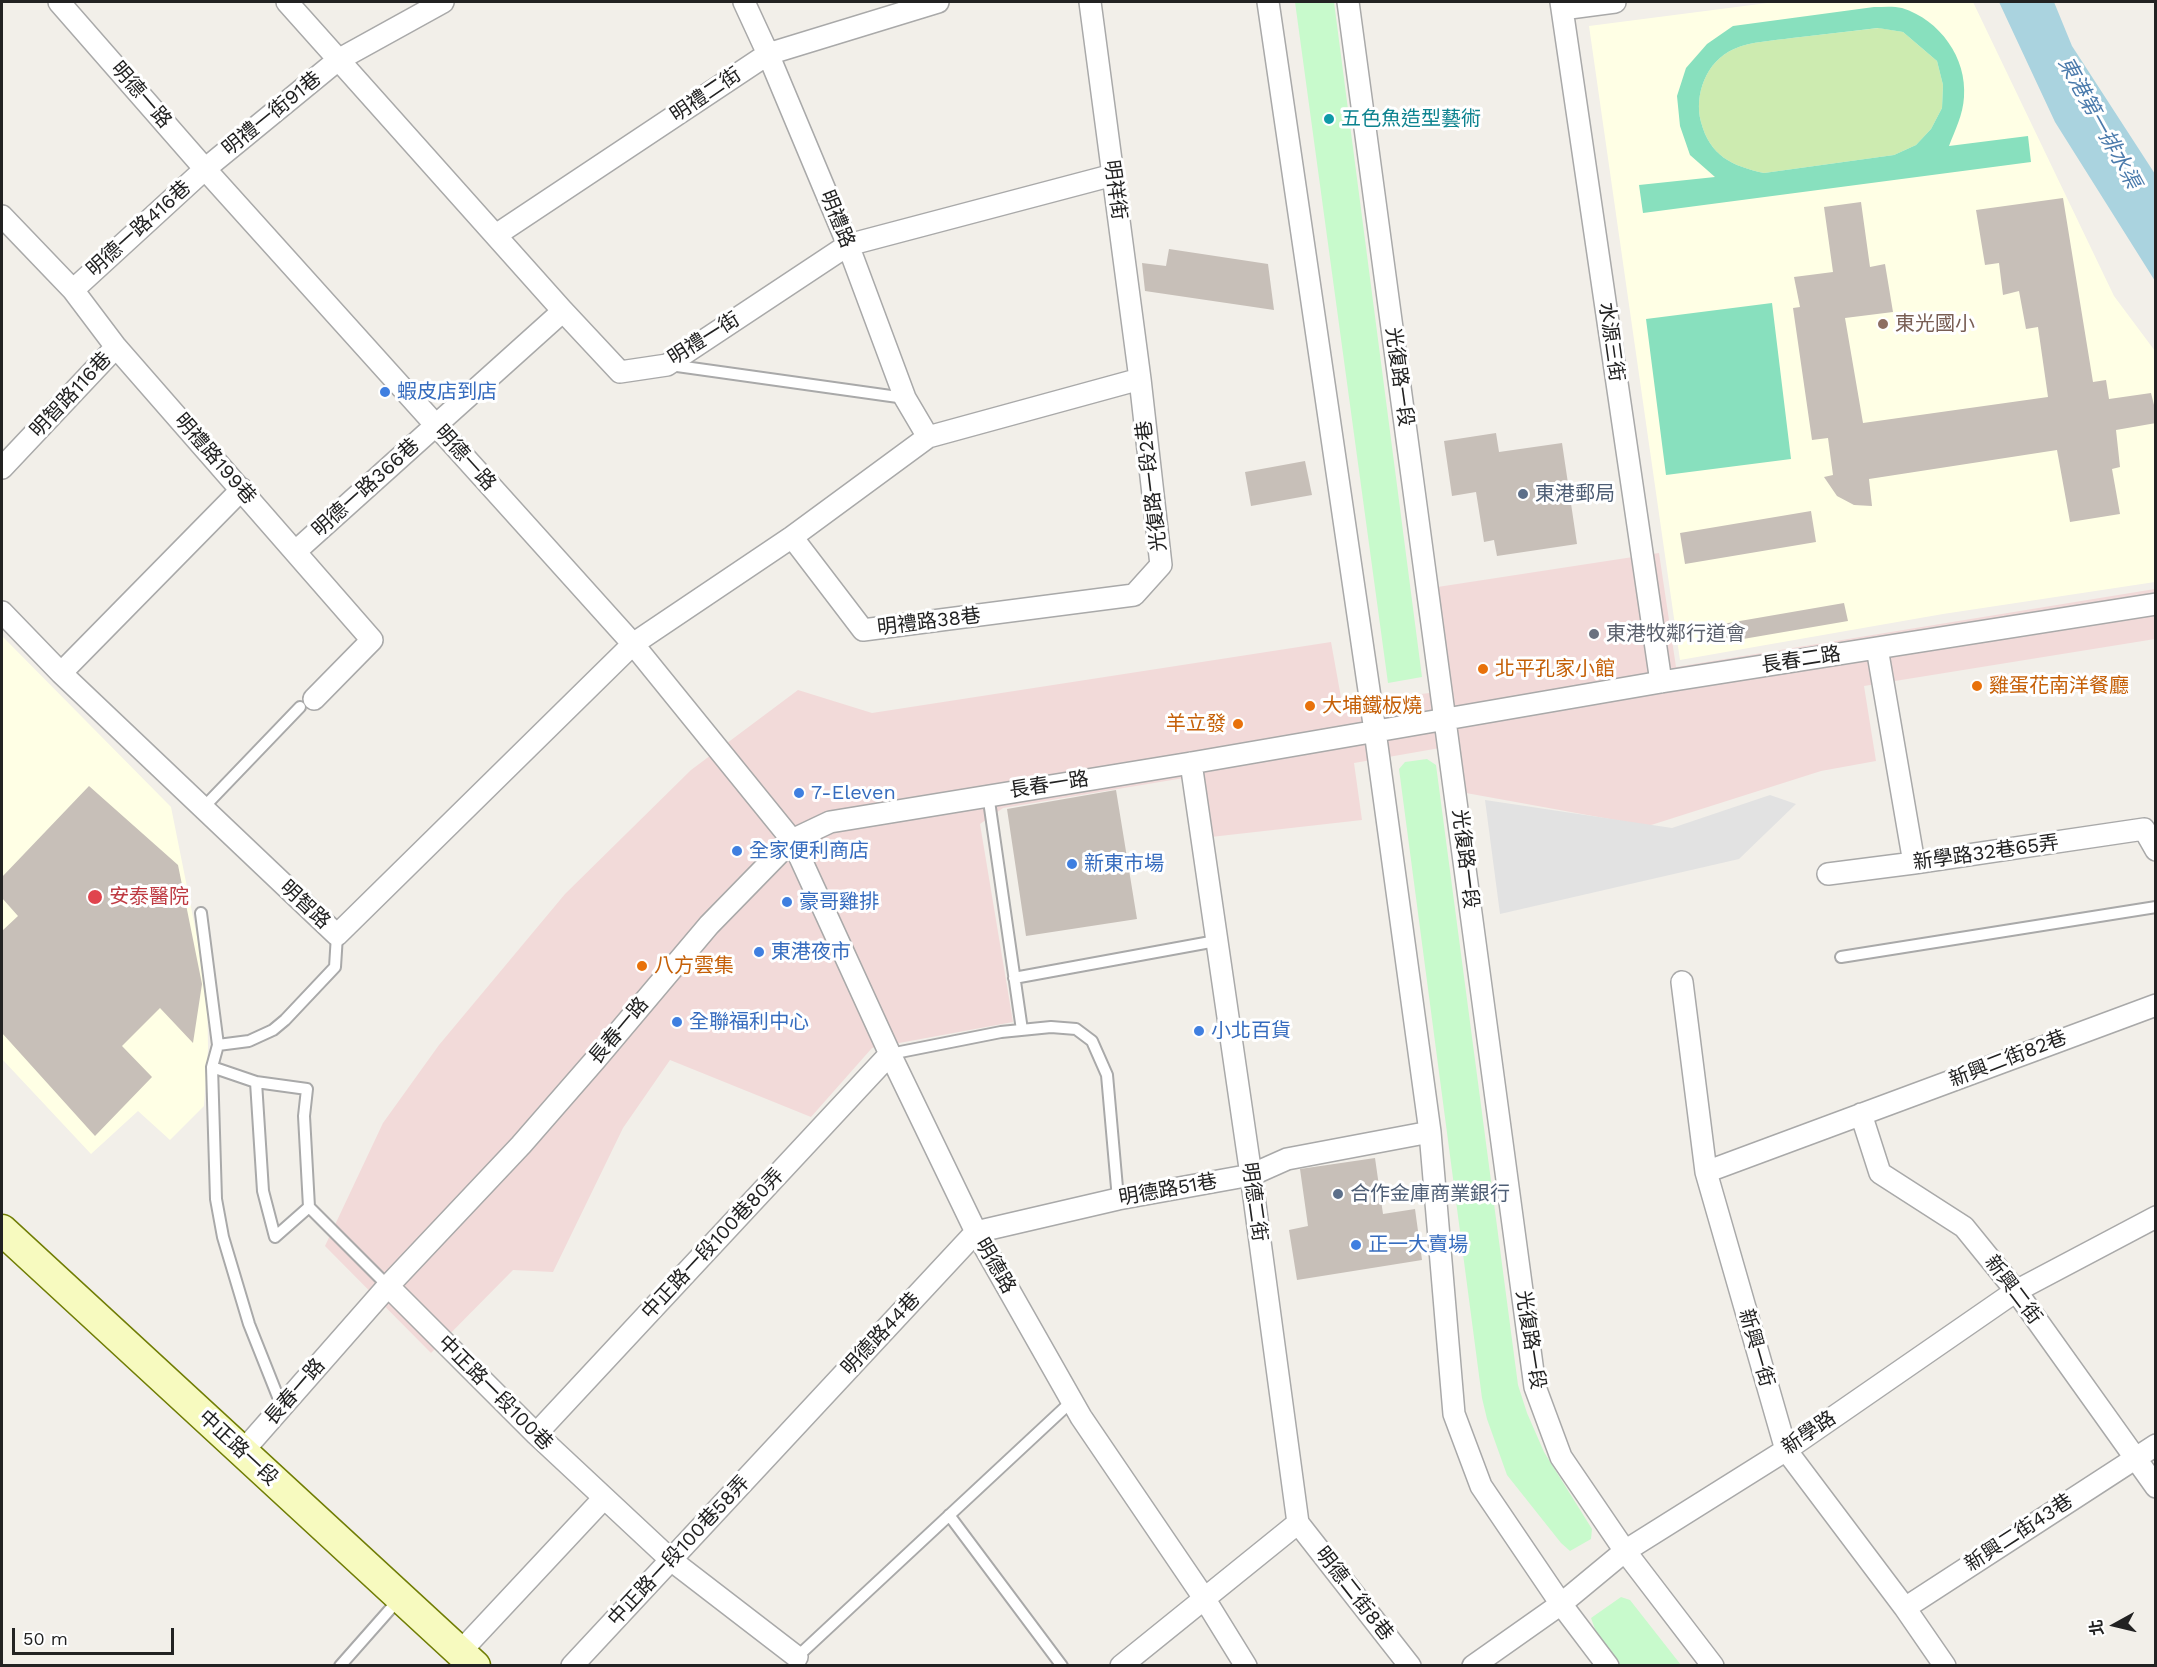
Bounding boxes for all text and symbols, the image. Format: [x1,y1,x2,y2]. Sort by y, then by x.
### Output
water label: 東港第一排水渠 [2052,53,2146,193]
street label: 明德一路 [106,57,176,133]
street label: 明禮二街 [666,63,746,127]
street label: 明禮一街91巷 [218,67,326,161]
place label: 五色魚造型藝術 [1341,107,1481,131]
marker: 五色魚造型藝術 [1322,112,1336,126]
street label: 明祥街 [1099,159,1131,221]
street label: 明德一路416巷 [82,176,196,282]
street label: 明禮路 [815,187,859,251]
street label: 水源三街 [1594,301,1628,383]
street label: 明禮一街 [664,308,744,370]
place label: 東光國小 [1895,312,1975,336]
marker: 東光國小 [1876,317,1890,331]
street label: 光復路一段 [1380,326,1418,428]
street label: 明智路116巷 [25,347,117,443]
place label: 蝦皮店到店 [397,380,497,404]
marker: 蝦皮店到店 [378,385,392,399]
street label: 明禮路199巷 [169,409,261,509]
street label: 光復路一段2巷 [1132,419,1172,553]
street label: 明德一路 [429,420,501,496]
street label: 明德一路366巷 [307,434,425,542]
place label: 東港郵局 [1535,482,1615,506]
marker: 東港郵局 [1516,487,1530,501]
street label: 明禮路38巷 [876,604,982,640]
place label: 東港牧鄰行道會 [1606,622,1746,646]
marker: 東港牧鄰行道會 [1587,627,1601,641]
street label: 長春二路 [1760,642,1842,678]
place label: 北平孔家小館 [1495,657,1615,681]
marker: 北平孔家小館 [1476,662,1490,676]
place label: 雞蛋花南洋餐廳 [1989,674,2129,698]
marker: 雞蛋花南洋餐廳 [1970,679,1984,693]
place label: 大埔鐵板燒 [1322,694,1422,718]
marker: 大埔鐵板燒 [1303,699,1317,713]
place label: 羊立發 [1166,712,1226,736]
marker: 羊立發 [1231,717,1245,731]
street label: 長春一路 [1008,767,1090,803]
place label: 7-Eleven [811,781,896,805]
marker: 7-Eleven [792,786,806,800]
street label: 光復路一段 [1447,808,1483,910]
street label: 新學路32巷65弄 [1911,831,2061,875]
place label: 全家便利商店 [749,839,869,863]
marker: 全家便利商店 [730,844,744,858]
place label: 新東市場 [1084,852,1164,876]
marker: 新東市場 [1065,857,1079,871]
street label: 明智路 [275,876,335,934]
place label: 安泰醫院 [109,885,189,909]
marker: 安泰醫院 [86,888,104,906]
place label: 豪哥雞排 [799,890,879,914]
marker: 豪哥雞排 [780,895,794,909]
place label: 東港夜市 [771,940,851,964]
marker: 東港夜市 [752,945,766,959]
place label: 八方雲集 [654,954,734,978]
marker: 八方雲集 [635,959,649,973]
street label: 長春一路 [584,993,654,1069]
place label: 全聯福利中心 [689,1010,809,1034]
marker: 全聯福利中心 [670,1015,684,1029]
place label: 小北百貨 [1211,1019,1291,1043]
marker: 小北百貨 [1192,1024,1206,1038]
street label: 新興二街82巷 [1946,1026,2070,1092]
street label: 明德二街 [1237,1161,1271,1243]
street label: 中正路一段100巷80弄 [637,1164,789,1324]
street label: 明德路51巷 [1117,1170,1219,1210]
place label: 合作金庫商業銀行 [1350,1182,1510,1206]
marker: 合作金庫商業銀行 [1331,1187,1345,1201]
place label: 正一大賣場 [1368,1233,1468,1257]
street label: 明德路 [970,1234,1020,1298]
marker: 正一大賣場 [1349,1238,1363,1252]
street label: 新興二街 [1979,1251,2047,1329]
street label: 明德路44巷 [837,1288,925,1380]
street label: 光復路一段 [1510,1289,1550,1391]
street label: 新興一街 [1733,1306,1779,1390]
street label: 中正路一段100巷 [433,1331,557,1455]
street label: 長春一路 [260,1354,330,1430]
street label: 中正路一段 [193,1405,283,1491]
street label: 新學路 [1777,1406,1841,1460]
street label: 中正路一段100巷58弄 [603,1471,755,1631]
street label: 新興二街43巷 [1961,1489,2077,1577]
street label: 明德二街8巷 [1310,1542,1398,1646]
north arrow [2085,1595,2145,1655]
scale bar [15,1616,177,1654]
text: 北 [2086,1618,2107,1637]
text: 50 m [23,1628,68,1649]

